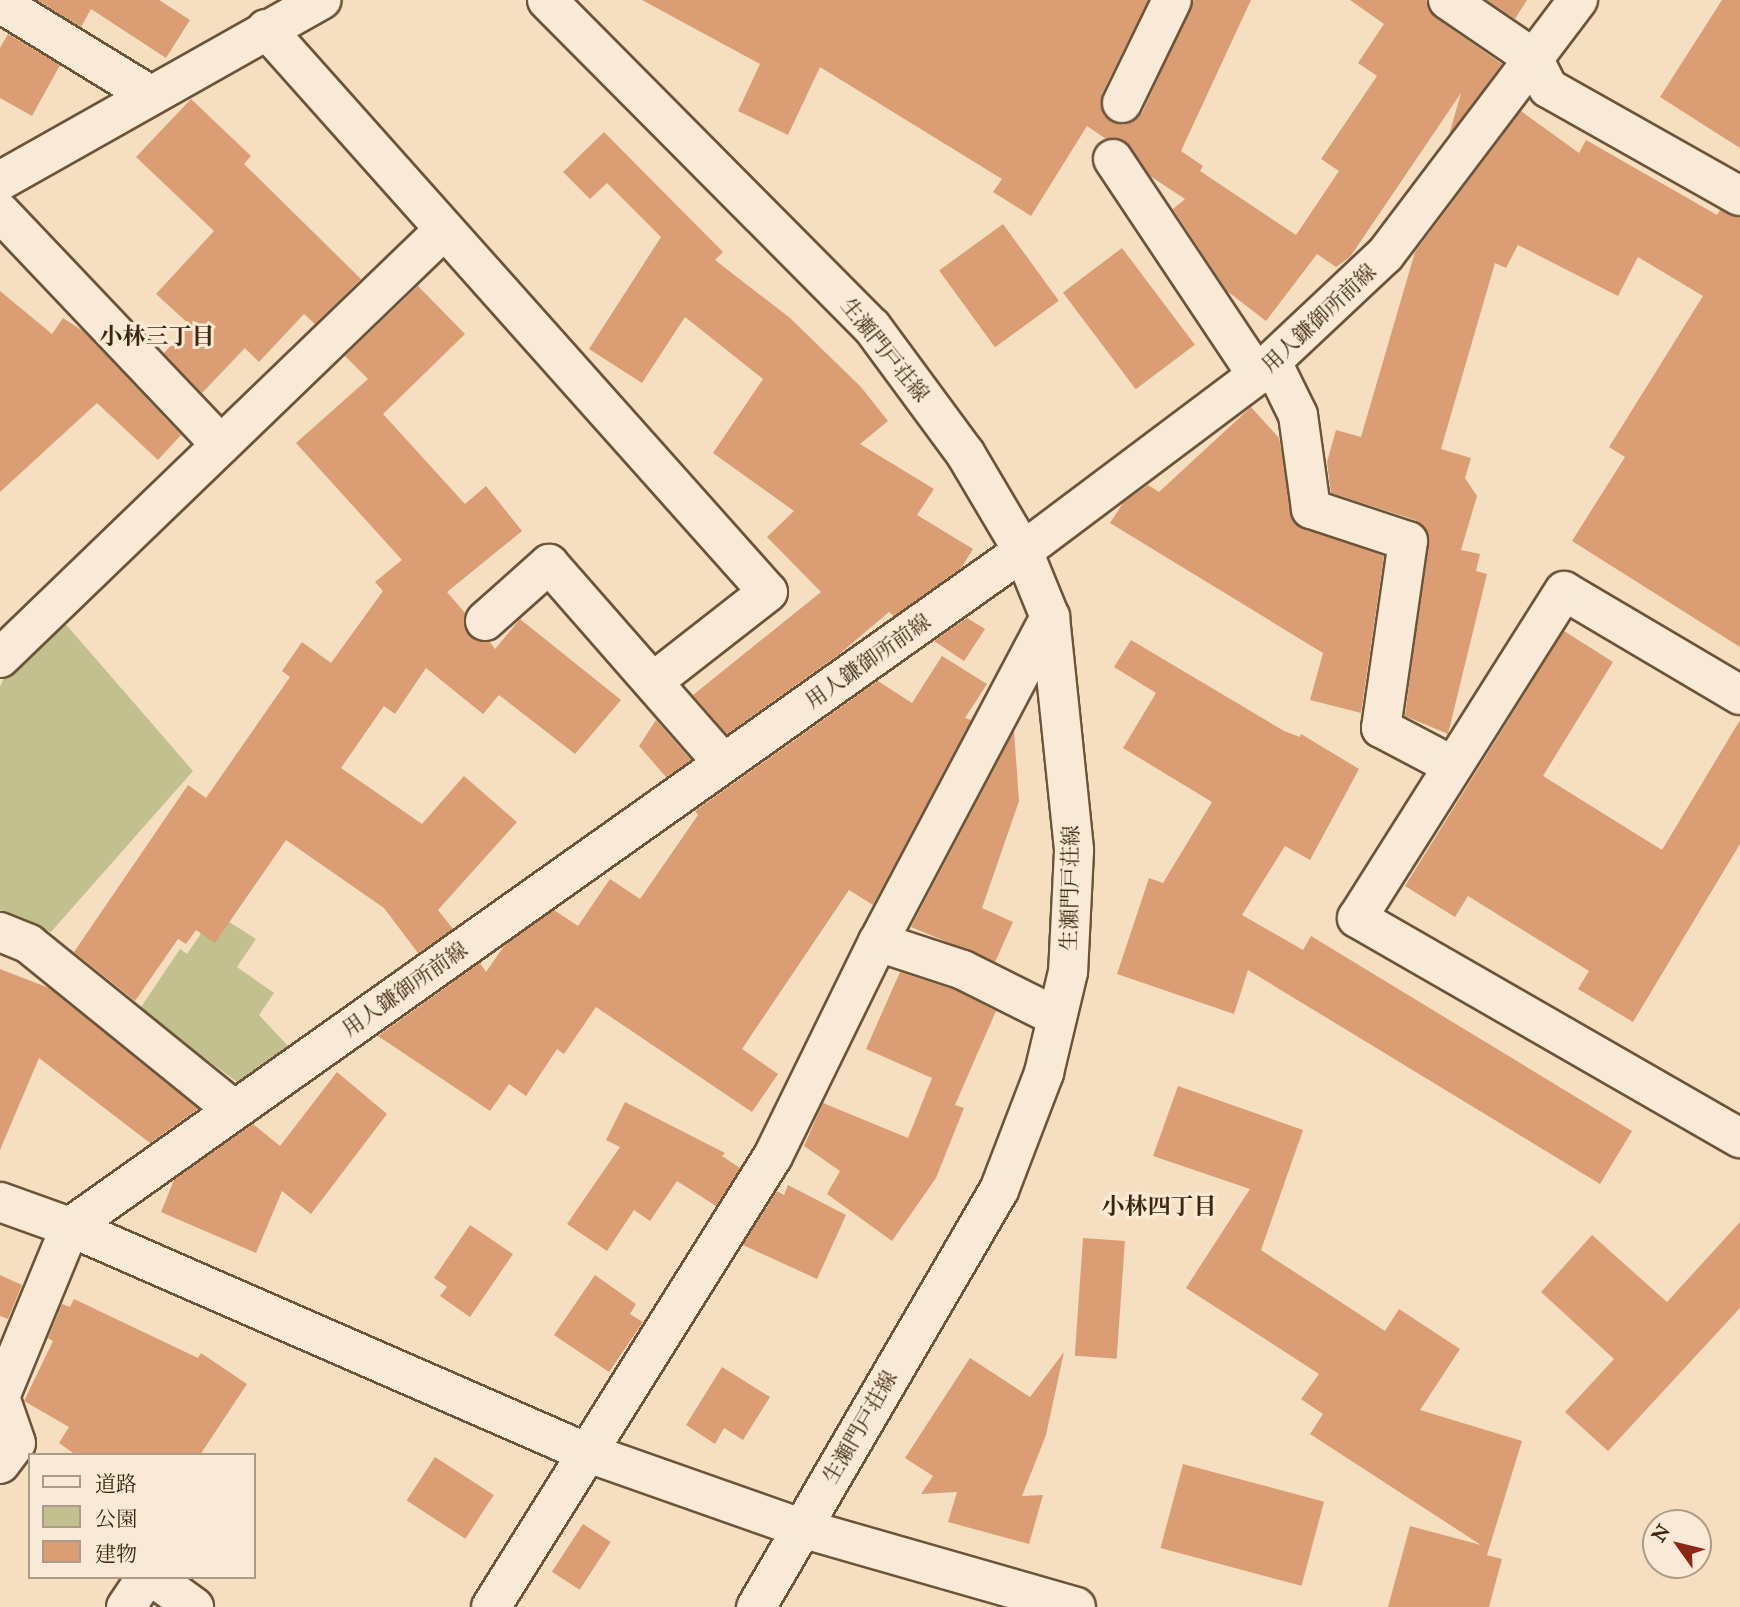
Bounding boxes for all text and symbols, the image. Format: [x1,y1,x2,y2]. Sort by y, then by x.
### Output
street label: 用人鎌御所前線 [1257,259,1381,377]
street label: 生瀬門戸荘線 [836,293,934,407]
district label: 小林三丁目 [100,322,214,350]
street label: 用人鎌御所前線 [801,609,935,713]
street label: 生瀬門戸荘線 [1056,825,1084,951]
street label: 用人鎌御所前線 [338,937,472,1041]
district label: 小林四丁目 [1102,1192,1216,1220]
street label: 生瀬門戸荘線 [818,1366,902,1488]
legend [28,1453,256,1579]
text: 道路 [95,1471,137,1497]
text: 公園 [95,1506,137,1532]
north arrow [1642,1509,1712,1579]
text: N [1647,1520,1675,1546]
text: 建物 [95,1541,137,1567]

